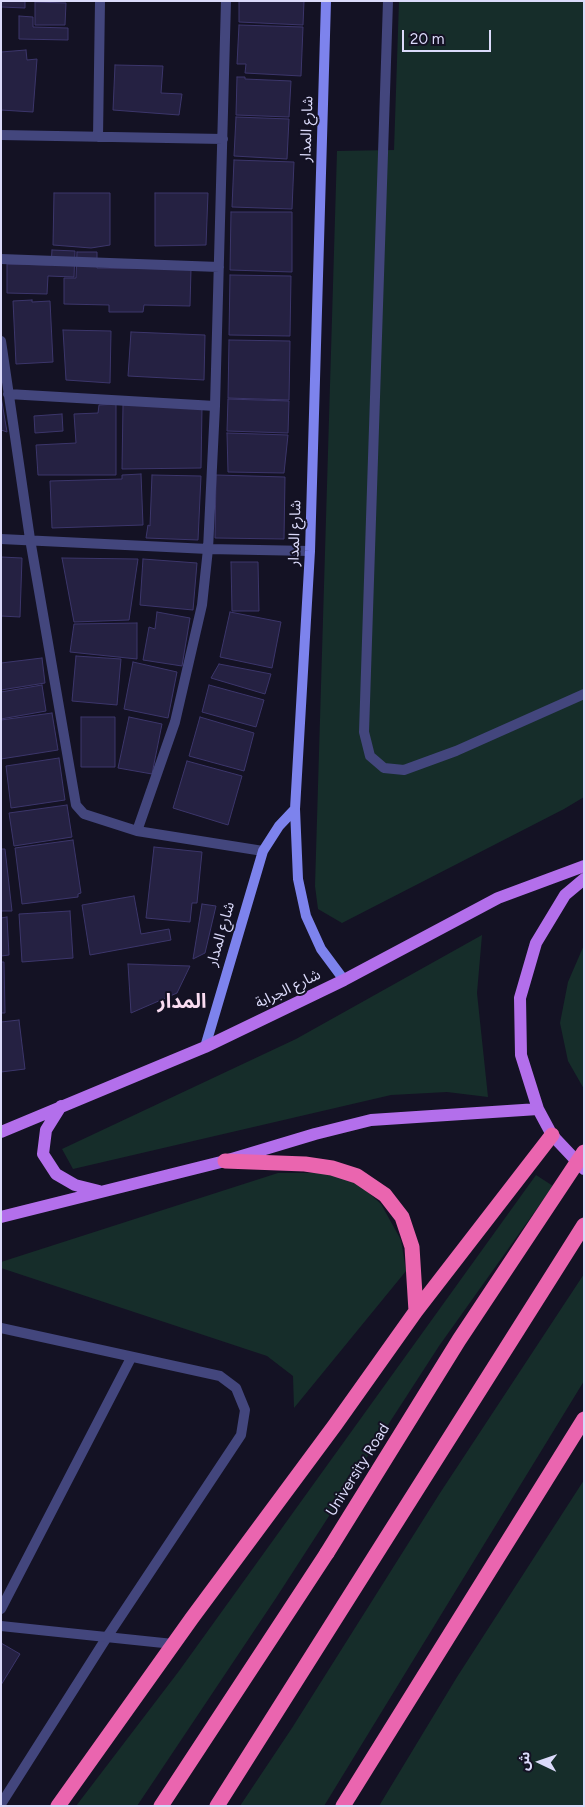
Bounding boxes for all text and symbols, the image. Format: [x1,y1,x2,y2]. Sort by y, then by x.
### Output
scale bar [405,20,494,52]
text: 20 m [410,30,444,48]
street label: شارع المدار [297,96,317,162]
street label: شارع المدار [285,500,305,566]
street label: شارع المدار [203,900,239,968]
street label: شارع الجرابة [252,965,324,1013]
district label: المدار [158,990,206,1014]
street label: University Road [322,1420,394,1520]
north arrow [515,1737,565,1787]
text: ش [516,1751,534,1771]

